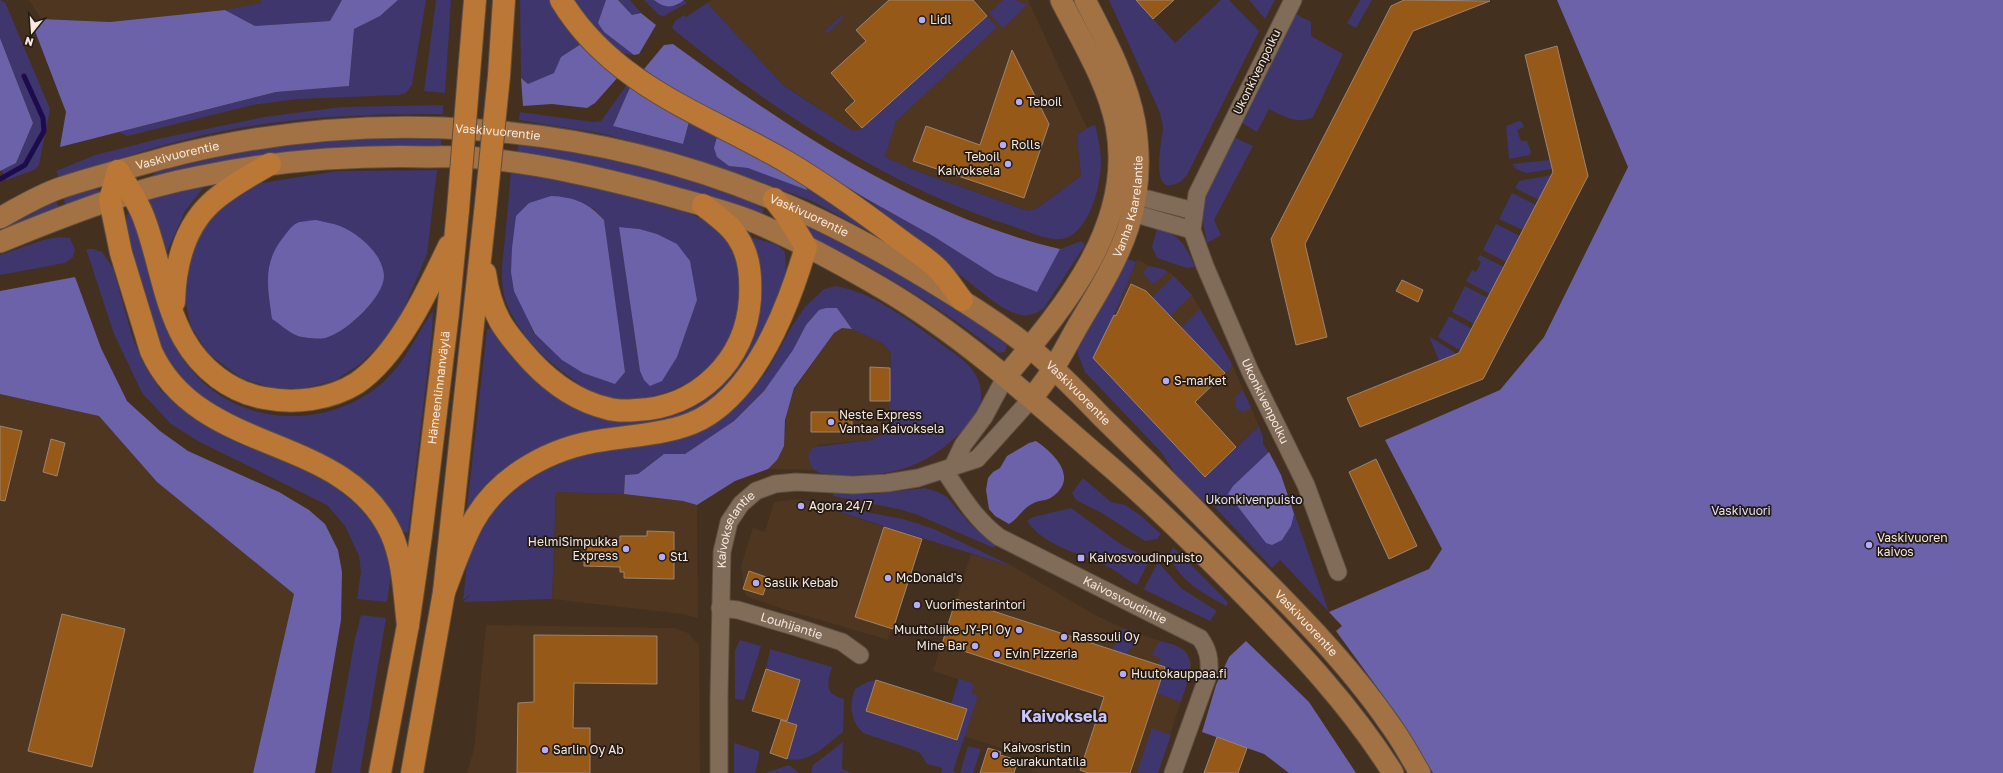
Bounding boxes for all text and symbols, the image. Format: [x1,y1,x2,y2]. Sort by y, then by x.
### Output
north arrow [12,12,52,52]
place label: Lidl [930,12,951,27]
marker: Lidl [917,15,927,25]
street label: Ukonkivenpolku [1229,27,1284,117]
text: N [23,35,35,49]
place label: Teboil [1027,94,1062,109]
marker: Teboil [1014,97,1024,107]
street label: Vaskivuorentie [455,120,541,143]
place label: Rolls [1011,137,1040,152]
street label: Vaskivuorentie [134,138,220,173]
marker: Rolls [998,140,1008,150]
place label: Teboil Kaivoksela [937,149,1000,178]
street label: Vanha Kaarelantie [1109,155,1145,260]
marker: Teboil Kaivoksela [1003,159,1013,169]
street label: Vaskivuorentie [767,191,851,240]
street label: Hämeenlinnanväylä [424,330,453,445]
street label: Ukonkivenpolku [1238,356,1293,446]
street label: Vaskivuorentie [1043,357,1114,428]
place label: S-market [1174,373,1227,388]
marker: S-market [1161,376,1171,386]
place label: Neste Express Vantaa Kaivoksela [839,407,944,436]
marker: Neste Express Vantaa Kaivoksela [826,417,836,427]
street label: Kaivokselantie [714,487,758,569]
park label: Ukonkivenpuisto [1206,492,1302,507]
place label: Agora 24/7 [809,498,872,513]
marker: Agora 24/7 [796,501,806,511]
park label: Vaskivuori [1711,503,1771,518]
place label: Vaskivuoren kaivos [1877,530,1948,559]
place label: HelmiSimpukka Express [528,534,618,563]
marker: Vaskivuoren kaivos [1864,540,1874,550]
marker: HelmiSimpukka Express [621,544,631,554]
place label: St1 [670,549,688,564]
place label: Kaivosvoudinpuisto [1089,550,1202,565]
marker: St1 [657,552,667,562]
marker: Kaivosvoudinpuisto [1076,553,1086,563]
place label: McDonald's [896,570,963,585]
street label: Kaivosvoudintie [1081,572,1170,627]
marker: McDonald's [883,573,893,583]
place label: Saslik Kebab [764,575,838,590]
marker: Saslik Kebab [751,578,761,588]
street label: Vaskivuorentie [1272,587,1341,659]
place label: Vuorimestarintori [925,597,1026,612]
marker: Vuorimestarintori [912,600,922,610]
street label: Louhijantie [759,609,825,642]
place label: Muuttoliike JY-PI Oy [894,622,1011,637]
marker: Muuttoliike JY-PI Oy [1014,625,1024,635]
place label: Rassouli Oy [1072,629,1140,644]
marker: Rassouli Oy [1059,632,1069,642]
place label: Mine Bar [917,638,967,653]
marker: Mine Bar [970,641,980,651]
place label: Evin Pizzeria [1005,646,1078,661]
marker: Evin Pizzeria [992,649,1002,659]
place label: Huutokauppaa.fi [1131,666,1227,681]
marker: Huutokauppaa.fi [1118,669,1128,679]
district label: Kaivoksela [1021,706,1107,726]
place label: Kaivosristin seurakuntatila [1003,740,1086,769]
place label: Sarlin Oy Ab [553,742,624,757]
marker: Sarlin Oy Ab [540,745,550,755]
marker: Kaivosristin seurakuntatila [990,750,1000,760]

